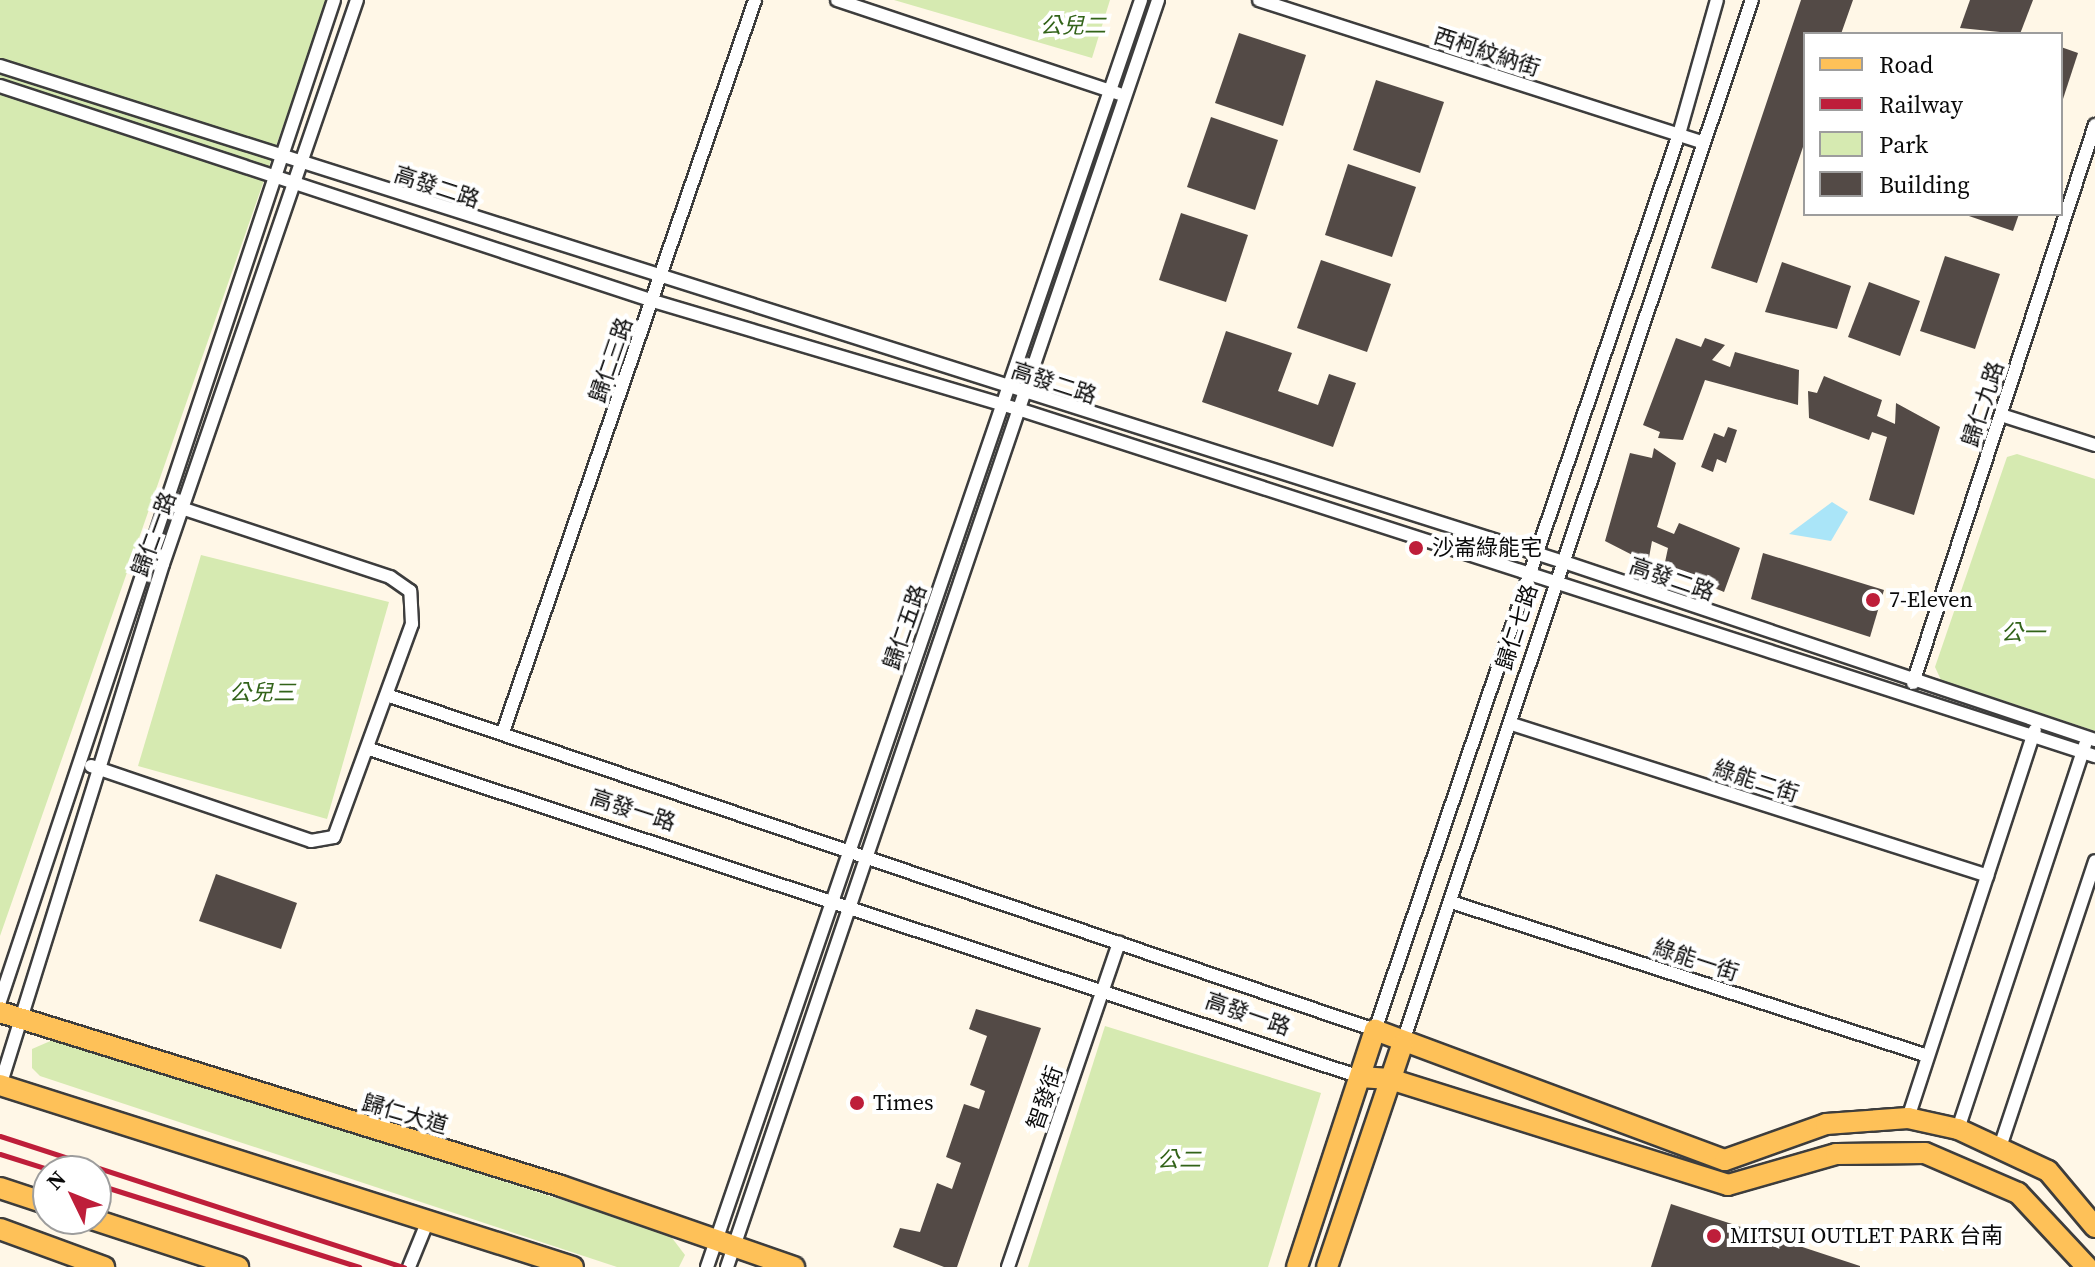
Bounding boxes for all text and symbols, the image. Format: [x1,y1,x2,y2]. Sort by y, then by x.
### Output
park label: 公兒二 [1040,13,1106,39]
street label: 西柯紋納街 [1431,22,1543,82]
legend [1803,32,2063,216]
text: Road [1879,48,1933,81]
text: Railway [1879,88,1963,121]
text: Park [1879,128,1928,161]
street label: 高發二路 [391,161,483,213]
text: Building [1879,168,1970,201]
street label: 歸仁三路 [584,314,638,406]
street label: 高發二路 [1008,357,1100,409]
street label: 歸仁九路 [1957,358,2009,450]
street label: 歸仁一路 [127,488,181,580]
place label: 沙崙綠能宅 [1432,535,1542,561]
marker: 沙崙綠能宅 [1407,539,1425,557]
street label: 高發二路 [1626,552,1718,606]
street label: 歸仁五路 [878,581,932,673]
street label: 歸仁七路 [1491,581,1543,673]
place label: 7-Eleven [1889,587,1973,613]
marker: 7-Eleven [1864,591,1882,609]
park label: 公一 [2001,620,2045,646]
park label: 公兒三 [229,680,295,706]
street label: 綠能二街 [1710,755,1802,807]
street label: 高發一路 [587,784,679,836]
street label: 綠能一街 [1650,934,1742,986]
street label: 高發一路 [1202,987,1294,1041]
street label: 智發街 [1022,1063,1068,1133]
street label: 歸仁大道 [359,1089,451,1139]
place label: Times [873,1090,933,1116]
marker: Times [848,1094,866,1112]
park label: 公二 [1157,1147,1201,1173]
north arrow [32,1155,112,1235]
text: N [39,1164,72,1196]
place label: MITSUI OUTLET PARK 台南 [1730,1223,2003,1249]
marker: MITSUI OUTLET PARK 台南 [1705,1227,1723,1245]

